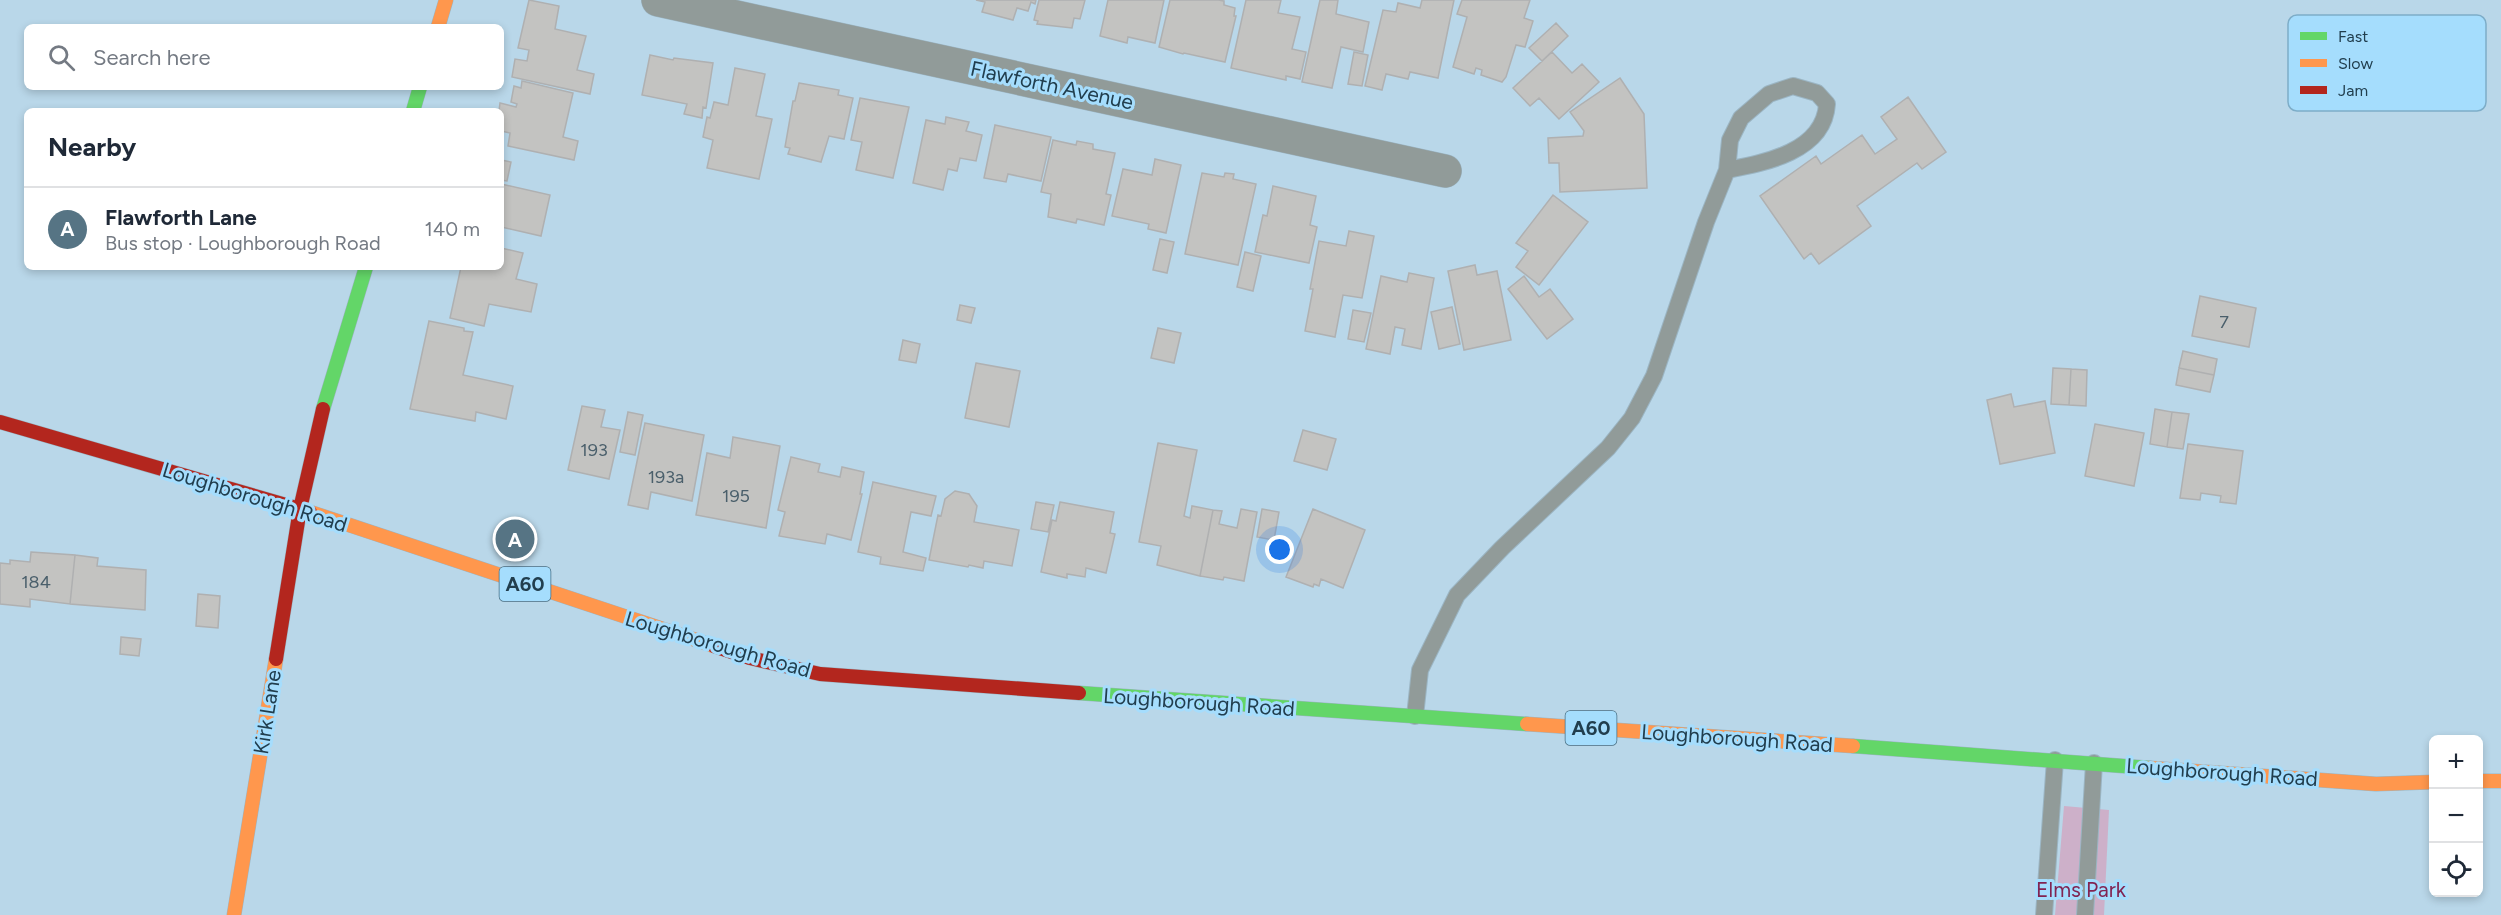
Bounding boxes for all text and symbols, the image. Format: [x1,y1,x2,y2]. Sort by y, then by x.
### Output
legend [2288,15,2486,111]
search box [24,24,504,90]
text: Fast [2338,27,2368,46]
icon: search [45,41,78,74]
text: Search here [93,44,211,71]
text: Slow [2338,54,2373,73]
street label: Flawforth Avenue [968,56,1136,114]
text: Jam [2338,81,2368,100]
text: Nearby [48,131,136,163]
text: Flawforth Lane [105,204,257,231]
text: A [60,217,75,241]
text: 140 m [425,217,480,241]
text: Bus stop · Loughborough Road [105,231,381,255]
house number: 7 [2219,311,2229,333]
house number: 193 [580,439,608,461]
street label: Loughborough Road [160,457,350,537]
house number: 193a [648,466,684,488]
house number: 195 [722,485,750,507]
pin: A [496,516,534,562]
your location [1265,535,1294,564]
road number: A60 [500,567,550,601]
house number: 184 [21,571,51,593]
street label: Loughborough Road [622,606,814,682]
street label: Kirk Lane [248,668,286,756]
street label: Loughborough Road [1102,683,1296,721]
road number: A60 [1566,711,1616,745]
street label: Loughborough Road [1640,719,1834,757]
map controls [2429,735,2483,897]
button: + [2429,735,2483,789]
street label: Loughborough Road [2125,753,2319,791]
button: − [2429,789,2483,843]
button: locate [2429,843,2483,897]
park label: Elms Park [2036,877,2127,902]

